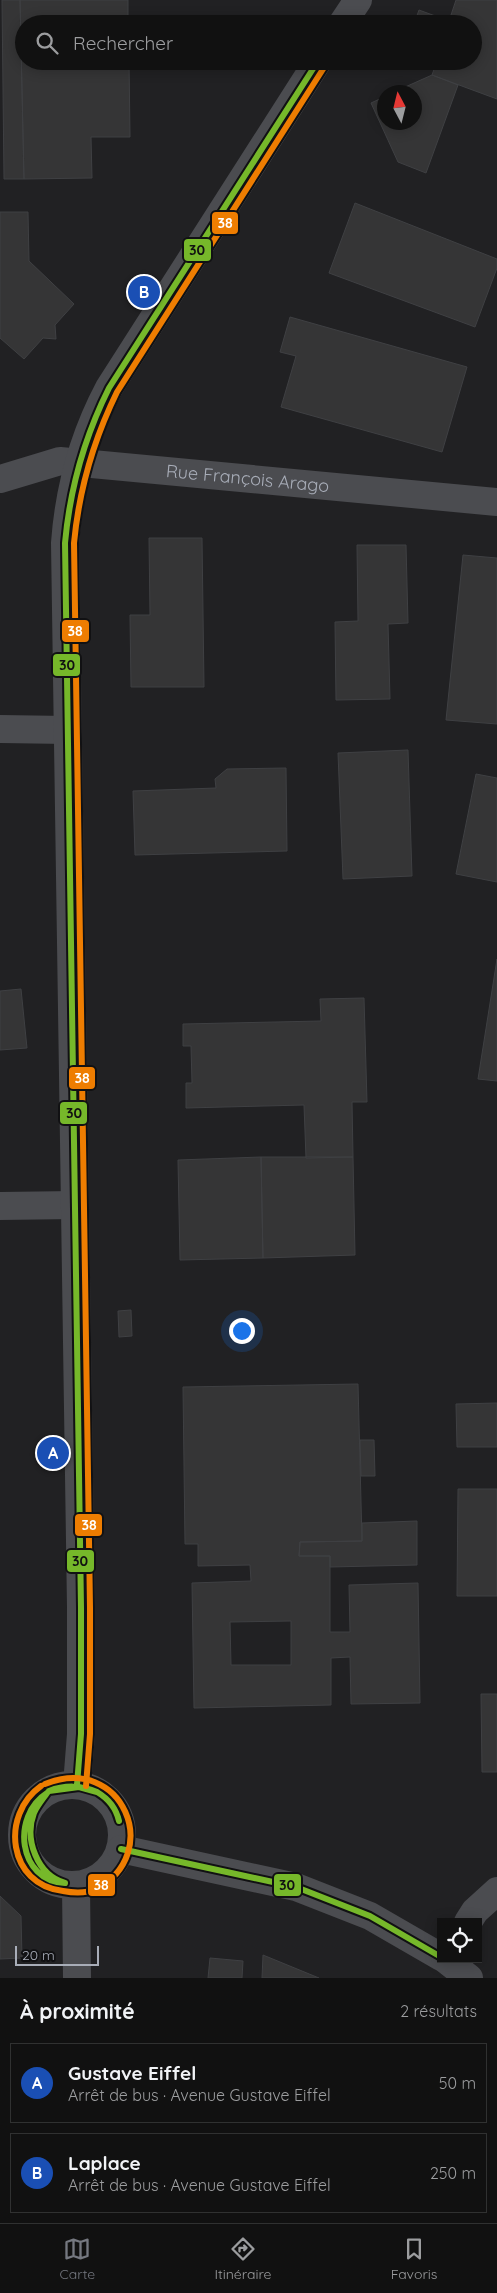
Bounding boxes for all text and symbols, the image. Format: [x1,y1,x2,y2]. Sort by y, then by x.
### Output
search box [15,15,482,70]
icon: search [33,29,61,57]
text: Rechercher [73,31,173,55]
north arrow [377,85,422,130]
line badge: 38 [211,211,239,235]
text: 38 [217,214,233,232]
line badge: 30 [183,238,212,262]
text: 30 [189,241,205,259]
pin: B [128,273,160,311]
street label: Rue François Arago [165,459,330,497]
line badge: 38 [61,619,90,643]
text: 38 [67,622,83,640]
line badge: 30 [52,653,81,677]
text: 30 [59,656,75,674]
line badge: 38 [68,1066,96,1090]
text: 38 [74,1069,90,1087]
line badge: 30 [59,1101,88,1125]
text: 30 [66,1104,82,1122]
your location [229,1318,255,1344]
pin: A [37,1434,69,1472]
line badge: 38 [74,1513,103,1537]
text: 38 [81,1516,97,1534]
line badge: 30 [66,1549,95,1573]
text: 30 [72,1552,88,1570]
line badge: 38 [87,1873,116,1897]
line badge: 30 [273,1873,302,1897]
text: 38 [93,1876,109,1894]
text: 30 [279,1876,295,1894]
map controls [437,1918,482,1963]
button: locate [437,1918,482,1963]
scale bar [15,1943,99,1966]
text: 20 m [22,1946,55,1964]
text: À proximité [20,1998,135,2024]
text: 2 résultats [400,2001,477,2021]
text: Gustave Eiffel [68,2061,196,2085]
text: A [32,2073,42,2093]
text: 50 m [439,2073,476,2093]
text: Arrêt de bus · Avenue Gustave Eiffel [68,2085,331,2105]
text: Laplace [68,2151,141,2175]
text: B [32,2163,42,2183]
text: 250 m [430,2163,476,2183]
text: Arrêt de bus · Avenue Gustave Eiffel [68,2175,331,2195]
tab: Carte [60,2235,95,2283]
tab: Itinéraire [214,2235,271,2283]
tab: Favoris [391,2235,437,2283]

